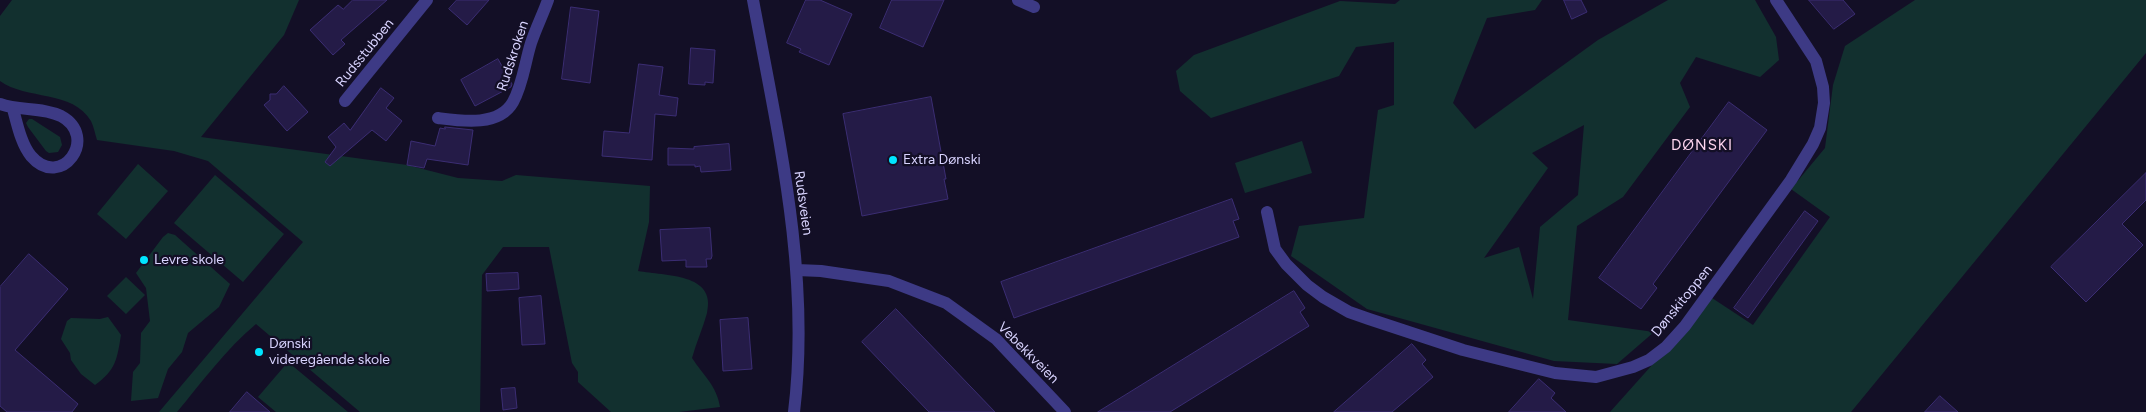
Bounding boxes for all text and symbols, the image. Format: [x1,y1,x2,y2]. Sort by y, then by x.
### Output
street label: Rudsstubben [332,16,398,90]
street label: Rudskroken [494,19,532,93]
district label: DØNSKI [1670,137,1734,155]
place label: Extra Dønski [903,152,981,168]
marker: Extra Dønski [887,154,899,166]
street label: Rudsveien [790,170,816,236]
place label: Levre skole [154,252,224,268]
marker: Levre skole [138,254,150,266]
street label: Dønskitoppen [1648,262,1716,340]
street label: Vebekkveien [994,319,1062,387]
place label: Dønski videregående skole [269,336,390,368]
marker: Dønski videregående skole [253,346,265,358]

